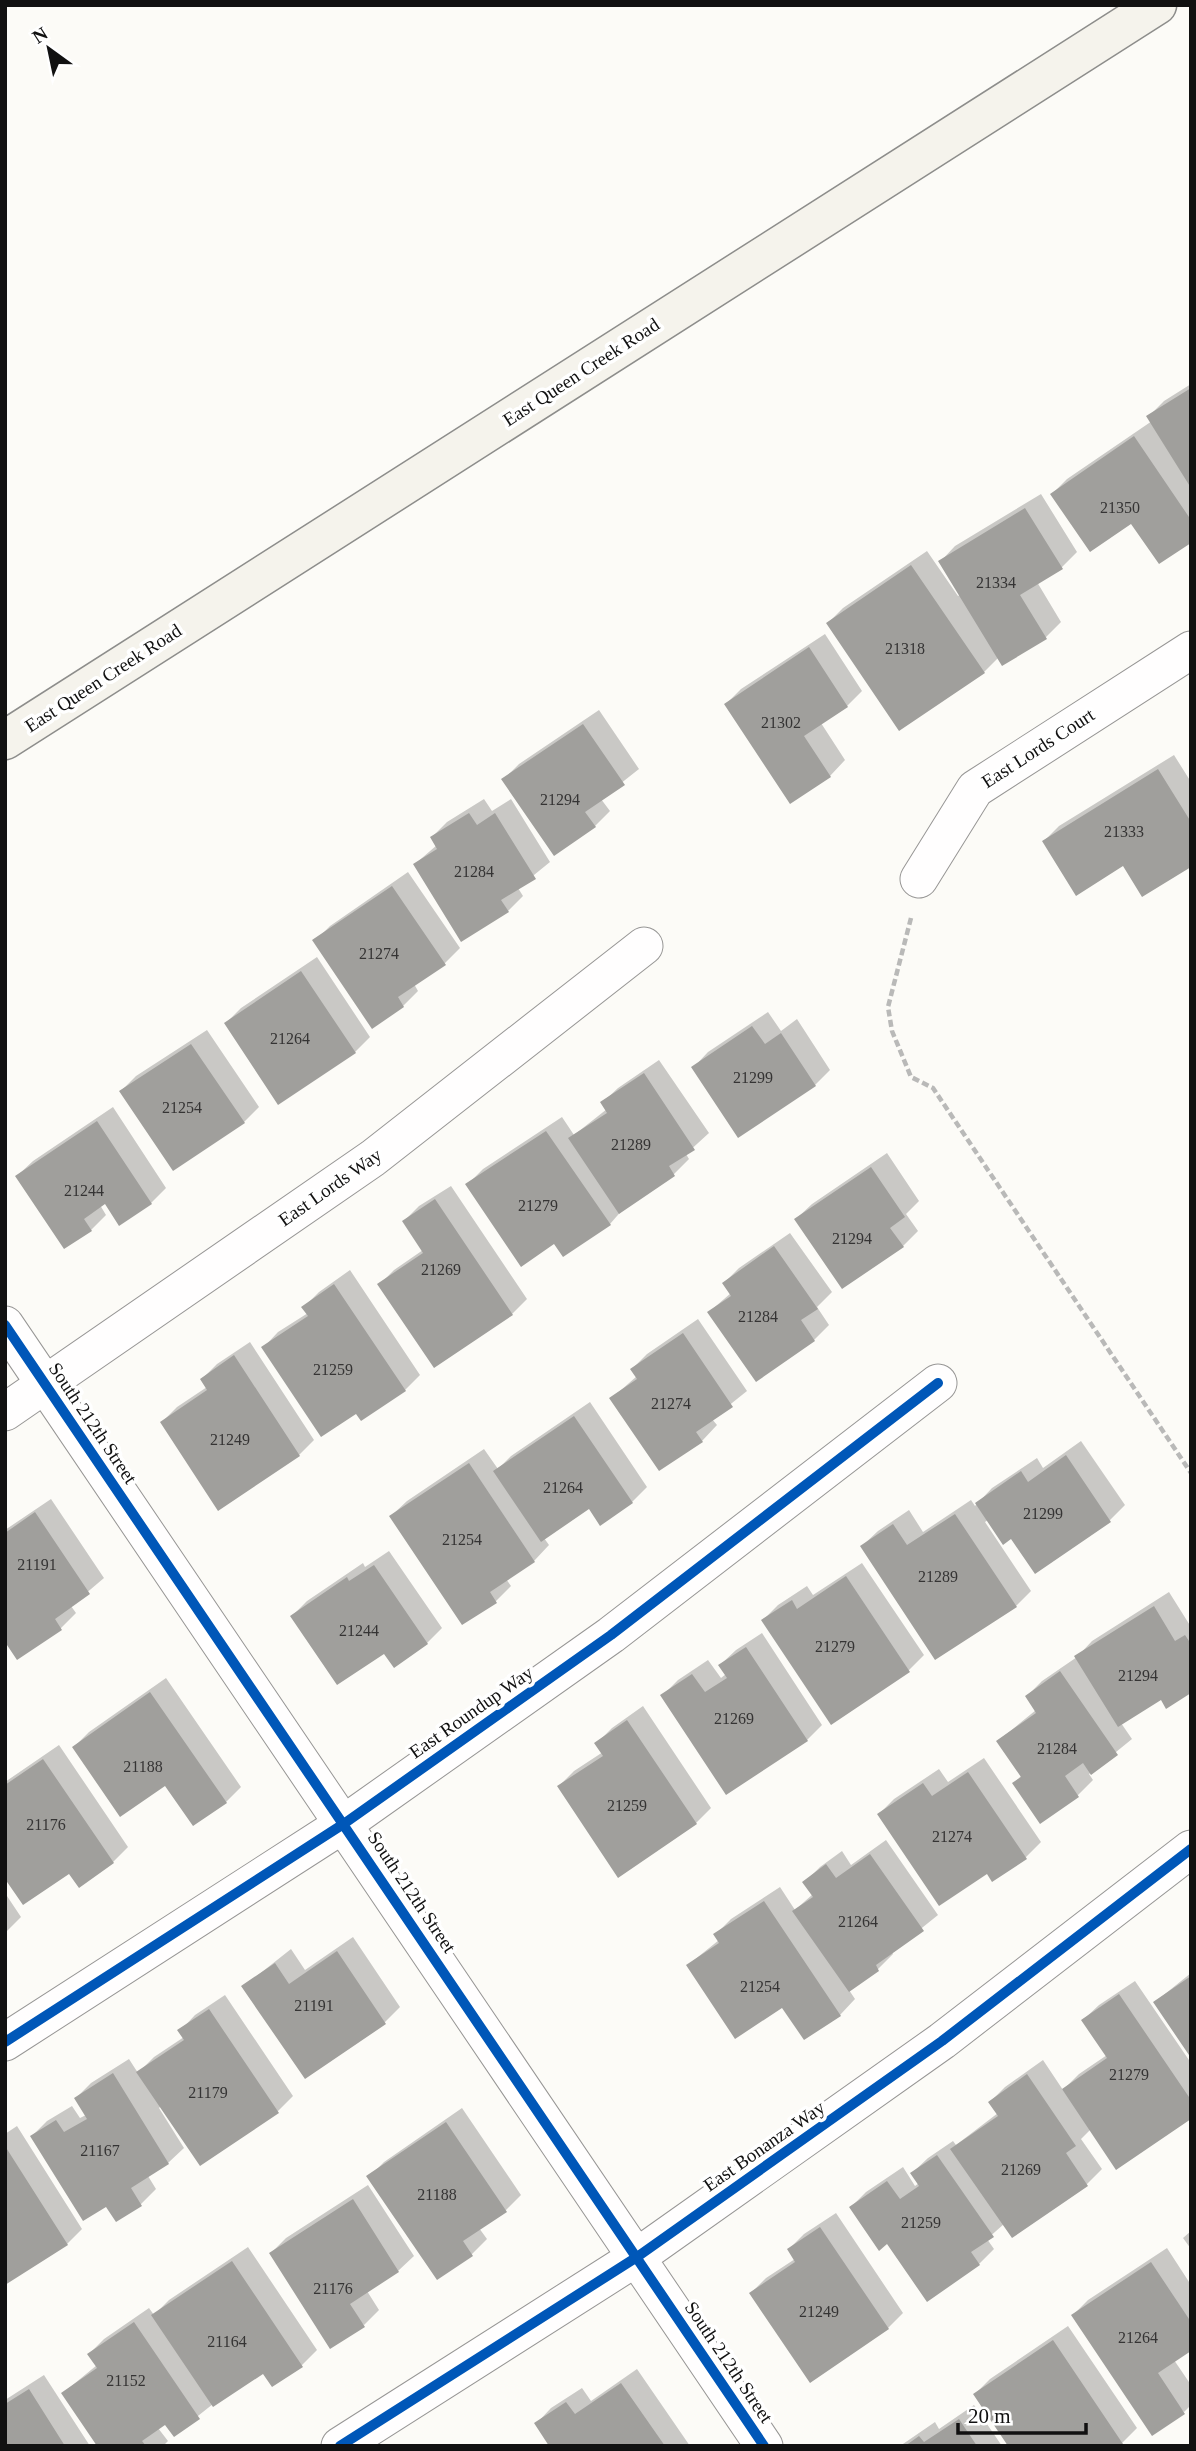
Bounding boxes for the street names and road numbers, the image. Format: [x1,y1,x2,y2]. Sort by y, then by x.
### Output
street label: East Queen Creek Road [499,313,663,430]
street label: East Queen Creek Road [21,619,185,736]
street label: East Lords Court [978,703,1099,792]
street label: East Lords Way [275,1144,386,1230]
street label: South 212th Street [45,1358,142,1488]
street label: East Roundup Way [405,1661,537,1762]
street label: South 212th Street [364,1827,461,1957]
street label: East Bonanza Way [700,2096,829,2196]
street label: South 212th Street [681,2297,778,2427]

